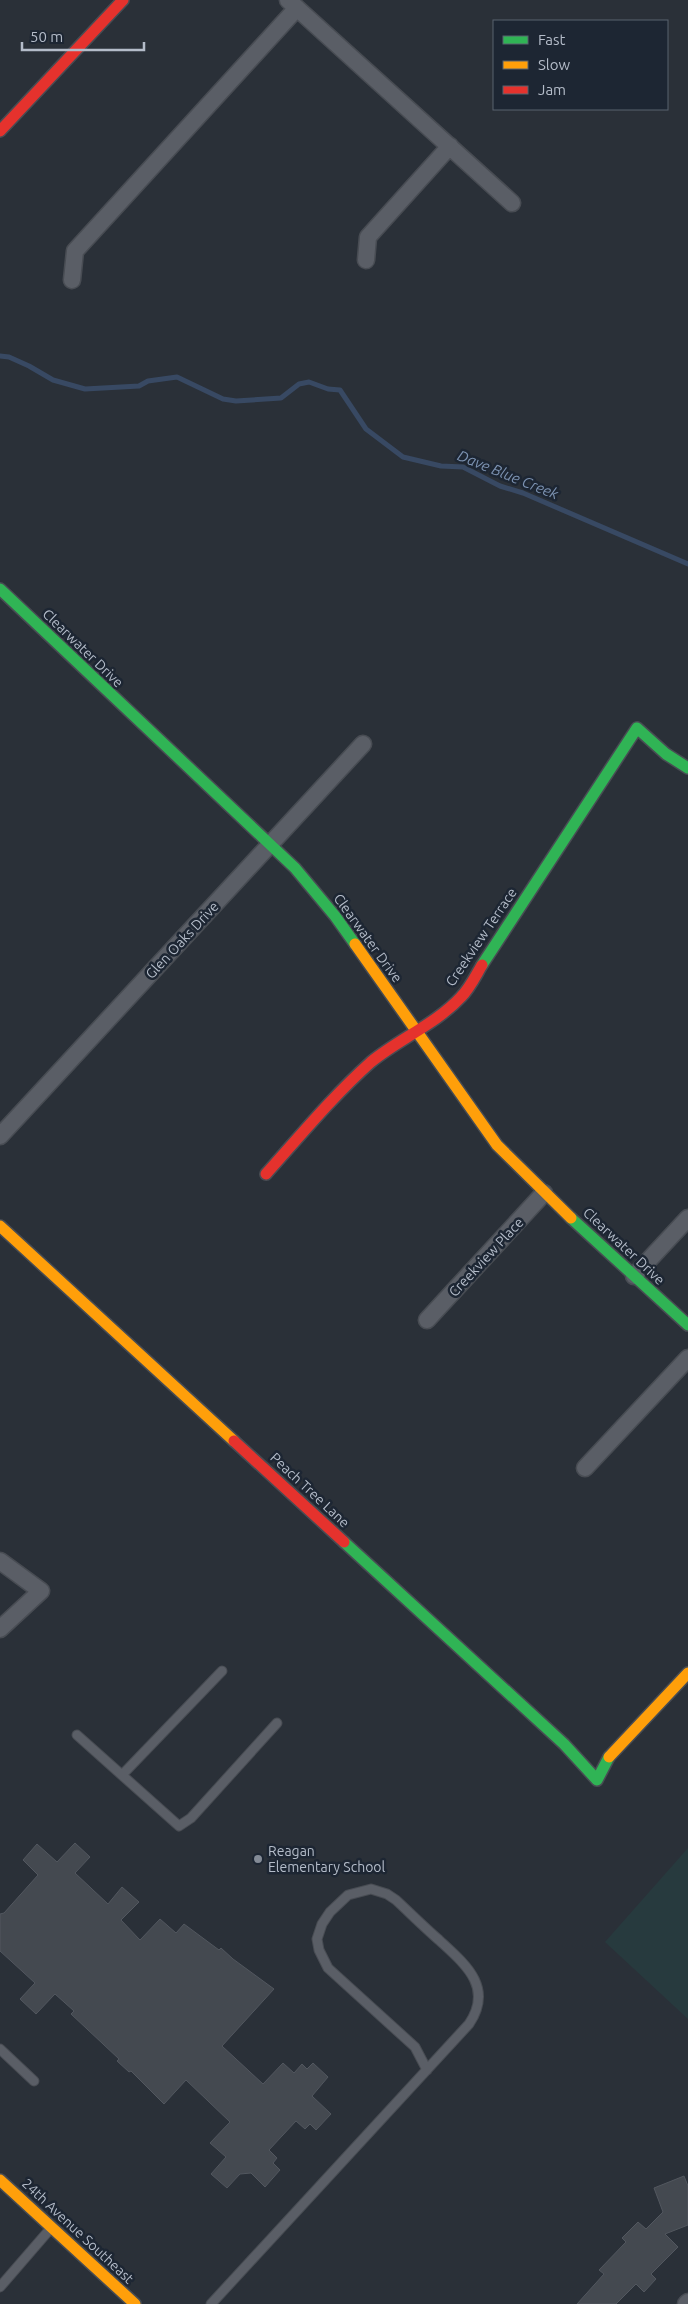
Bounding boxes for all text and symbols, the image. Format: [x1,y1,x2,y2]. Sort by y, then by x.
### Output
scale bar [22,20,145,52]
legend [493,20,668,110]
text: 50 m [30,28,63,45]
text: Fast [538,31,566,48]
text: Slow [538,56,571,73]
text: Jam [538,81,566,98]
water label: Dave Blue Creek [455,447,561,503]
street label: Clearwater Drive [39,606,127,690]
street label: Creekview Terrace [442,885,520,989]
street label: Clearwater Drive [330,891,406,985]
street label: Glen Oaks Drive [142,898,222,982]
street label: Clearwater Drive [580,1204,668,1288]
street label: Creekview Place [445,1214,527,1300]
street label: Peach Tree Lane [267,1449,353,1531]
place label: Reagan Elementary School [268,1843,386,1875]
marker: Reagan Elementary School [252,1853,264,1865]
street label: 24th Avenue Southeast [19,2175,137,2287]

